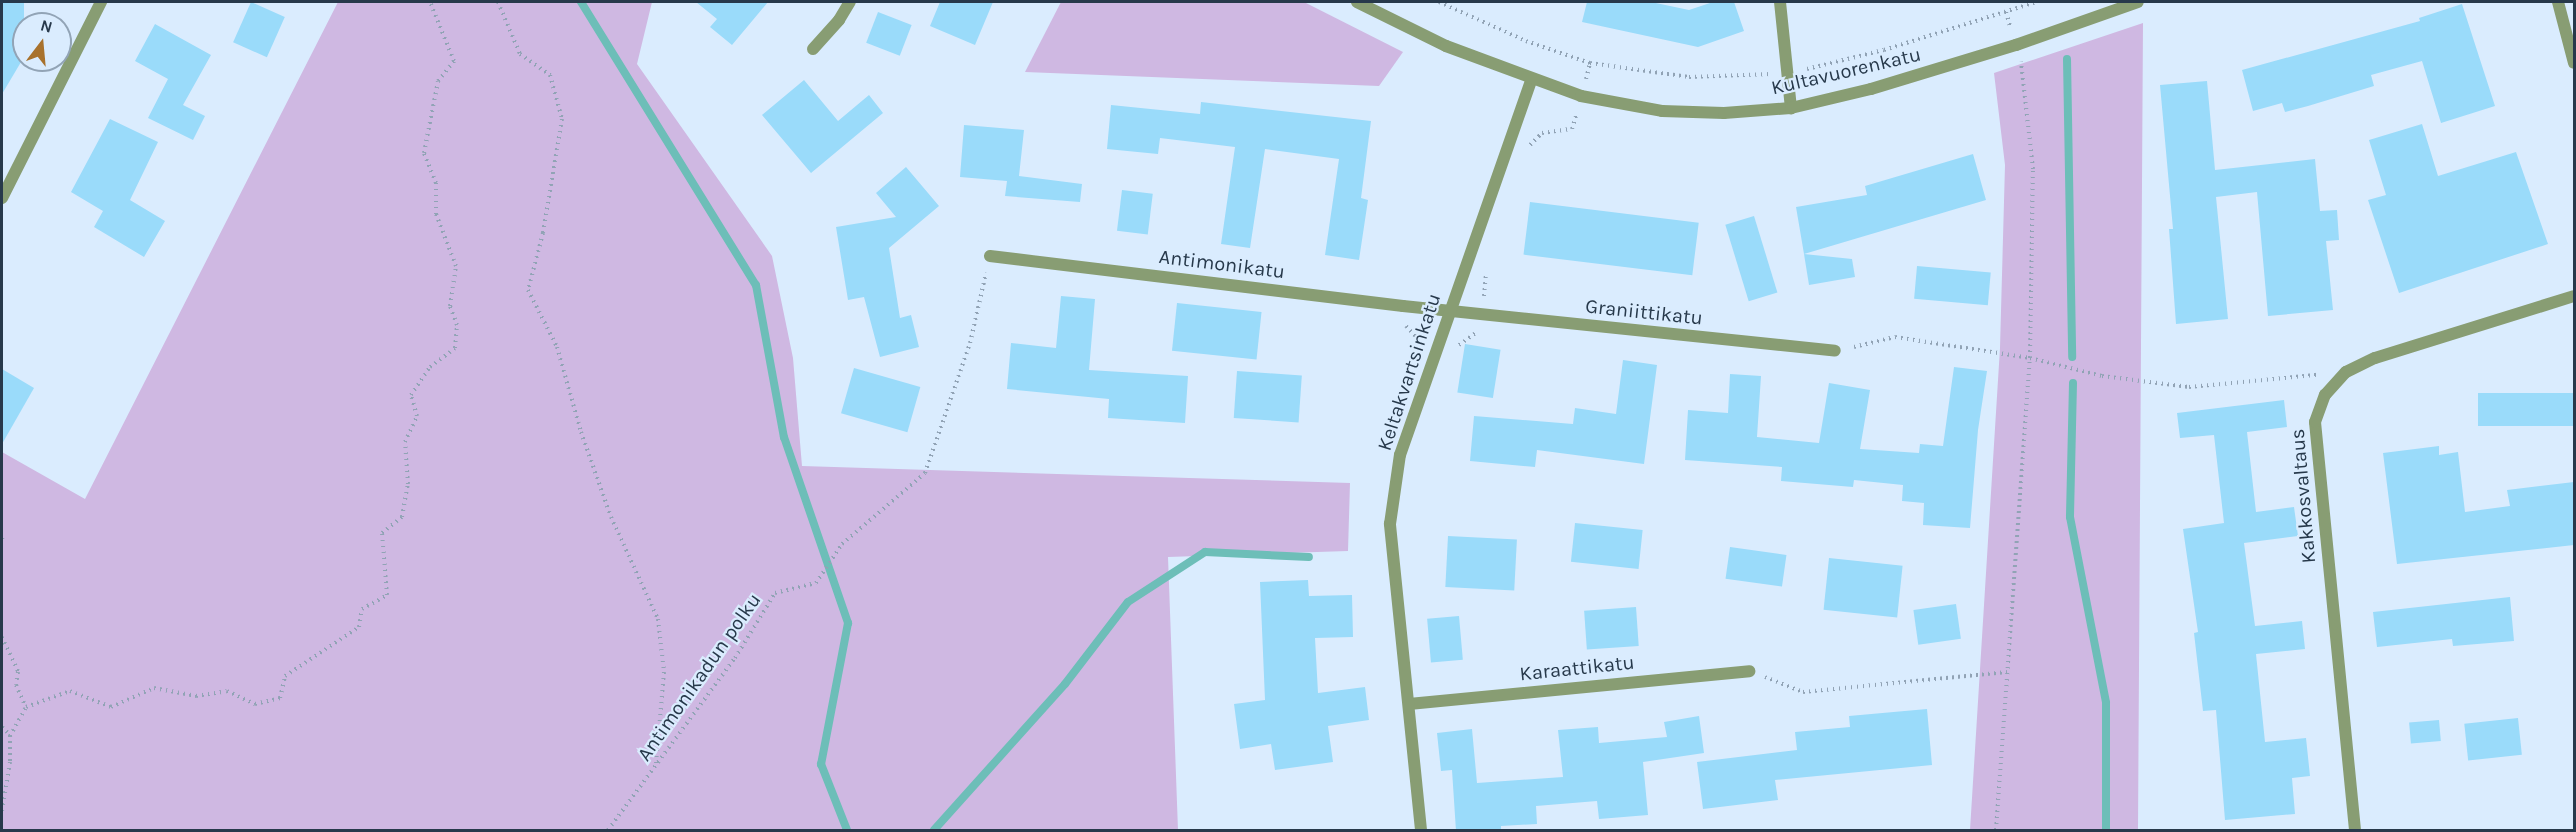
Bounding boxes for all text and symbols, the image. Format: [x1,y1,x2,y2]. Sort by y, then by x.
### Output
north arrow [12,12,72,72]
text: N [38,15,55,37]
street label: Kultavuorenkatu [1769,42,1923,100]
street label: Antimonikatu [1158,244,1286,284]
street label: Keltakvartsinkatu [1372,290,1446,454]
street label: Graniittikatu [1584,294,1704,330]
street label: Kakkosvaltaus [2285,428,2321,564]
street label: Antimonikadun polku [632,588,766,766]
street label: Karaattikatu [1518,650,1636,686]

